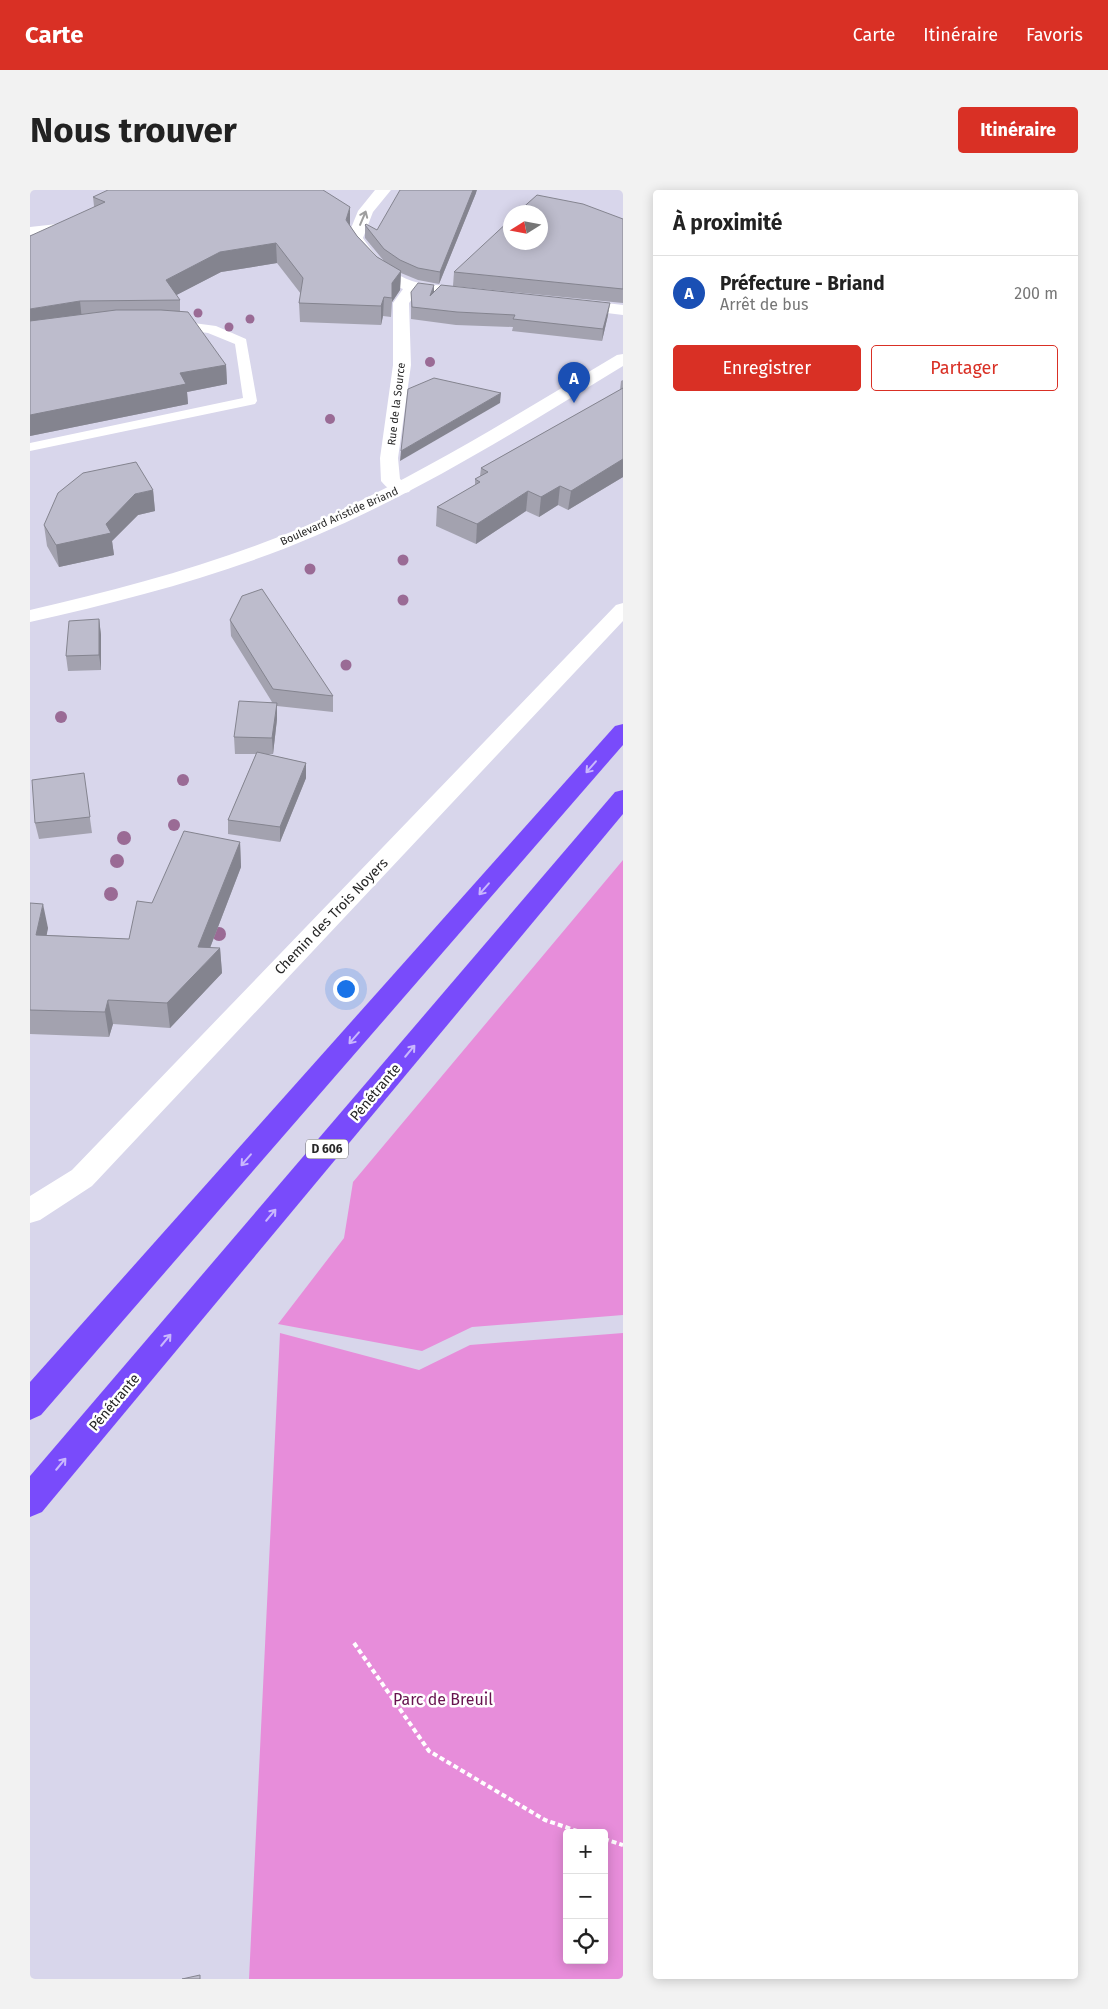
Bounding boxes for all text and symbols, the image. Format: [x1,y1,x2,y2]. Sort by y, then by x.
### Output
text: Carte [25,21,83,49]
text: Carte [853,24,895,46]
text: Itinéraire [923,24,998,46]
text: Favoris [1026,24,1083,46]
button: Itinéraire [958,107,1078,153]
text: Nous trouver [30,109,237,151]
north arrow [503,205,548,250]
text: À proximité [673,210,782,236]
one-way arrow [359,211,369,226]
text: Préfecture - Briand [720,272,885,295]
text: A [684,284,694,303]
text: 200 m [1014,284,1058,303]
text: Arrêt de bus [720,295,809,314]
button: Enregistrer [673,345,861,391]
button: Partager [871,345,1058,391]
street label: Rue de la Source [385,362,408,446]
pin: A [558,362,590,403]
street label: Boulevard Aristide Briand [278,485,400,548]
one-way arrow [585,761,597,774]
street label: Chemin des Trois Noyers [271,854,392,978]
one-way arrow [478,883,490,896]
your location [333,976,359,1002]
one-way arrow [348,1031,359,1044]
one-way arrow [404,1045,415,1058]
street label: Pénétrante [347,1060,404,1124]
road number: D 606 [306,1140,348,1159]
one-way arrow [241,1153,252,1166]
one-way arrow [265,1209,277,1222]
one-way arrow [161,1333,172,1346]
street label: Pénétrante [86,1370,143,1434]
one-way arrow [56,1458,67,1471]
park label: Parc de Breuil [393,1690,493,1709]
map controls [563,1829,608,1964]
button: + [563,1829,608,1874]
button: − [563,1874,608,1919]
button: locate [563,1919,608,1964]

